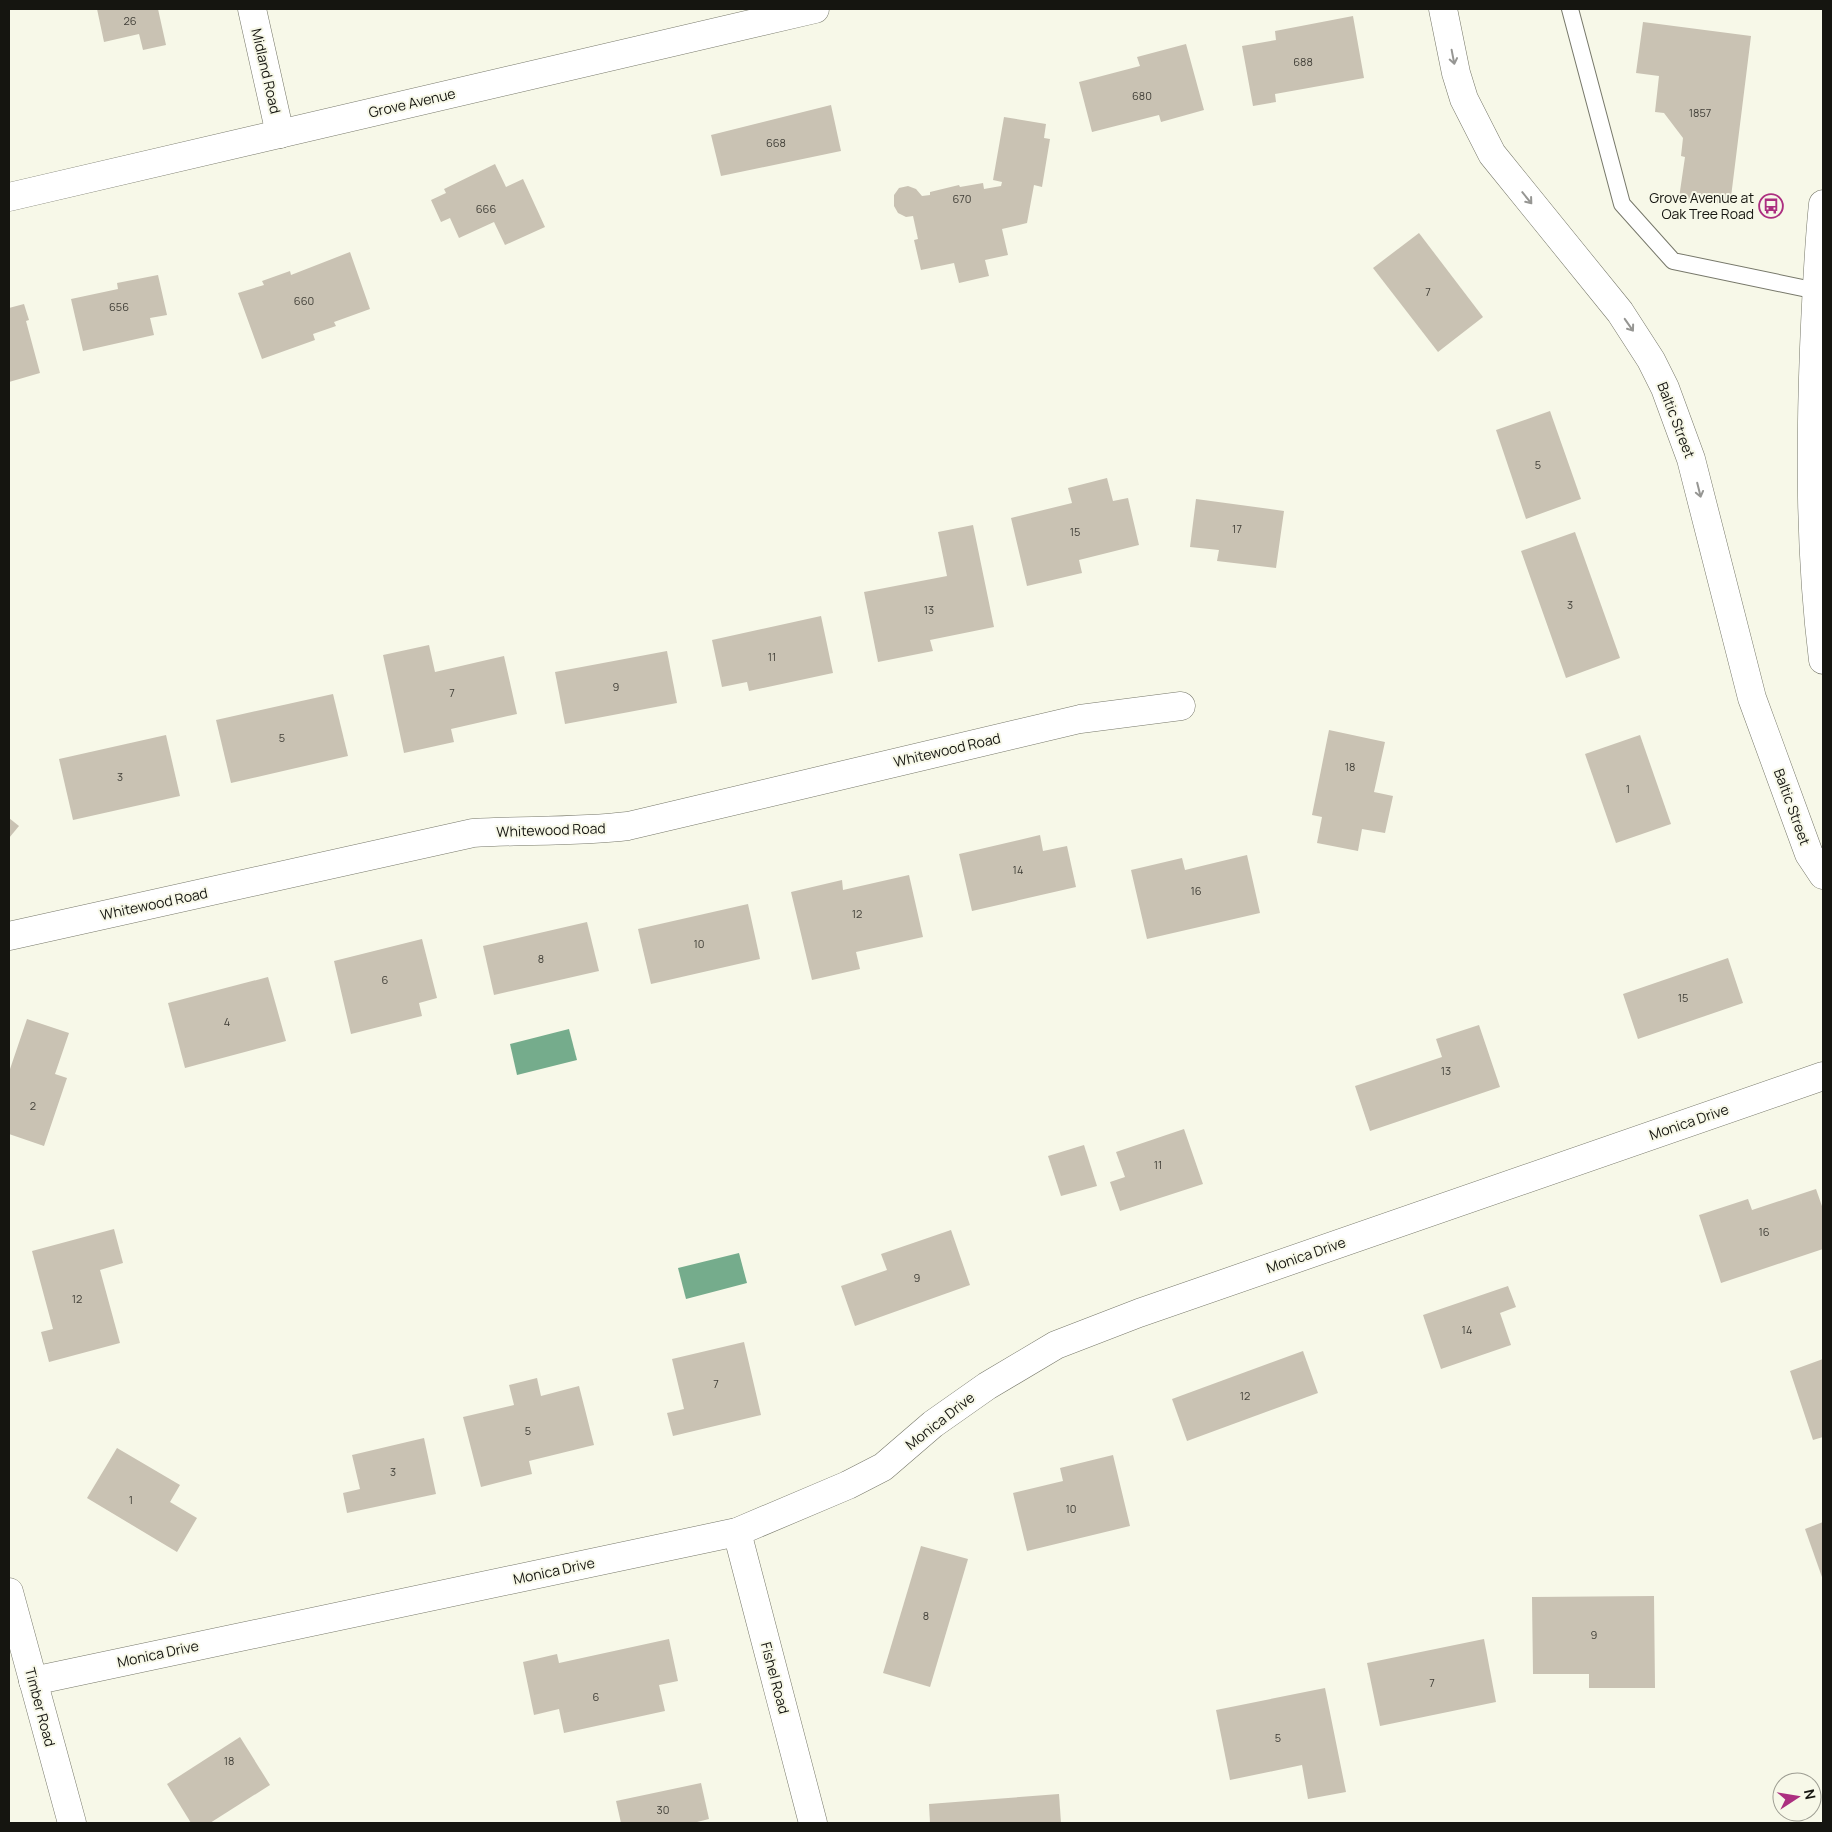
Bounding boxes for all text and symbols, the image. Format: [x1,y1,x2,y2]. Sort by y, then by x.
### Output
house number: 26 [123,13,137,28]
street label: Midland Road [247,26,286,115]
one-way arrow [1448,48,1458,64]
house number: 688 [1293,54,1313,69]
street label: Grove Avenue [367,83,457,122]
house number: 680 [1132,88,1152,103]
house number: 1857 [1689,105,1711,120]
house number: 668 [766,135,786,150]
place label: Grove Avenue at Oak Tree Road [1649,188,1754,223]
house number: 670 [952,191,972,206]
one-way arrow [1522,192,1533,205]
bus stop icon: Grove Avenue at Oak Tree Road [1758,193,1784,219]
house number: 666 [476,201,496,216]
house number: 7 [1425,284,1431,299]
house number: 660 [294,293,314,308]
house number: 656 [109,299,129,314]
one-way arrow [1624,318,1634,332]
street label: Baltic Street [1653,379,1700,461]
house number: 5 [1535,457,1541,472]
one-way arrow [1695,481,1704,497]
house number: 17 [1232,521,1242,536]
house number: 15 [1070,524,1080,539]
house number: 3 [1567,597,1573,612]
house number: 13 [924,602,934,617]
house number: 11 [768,649,776,664]
house number: 9 [613,679,620,694]
house number: 7 [449,685,455,700]
street label: Whitewood Road [892,728,1002,771]
house number: 5 [279,730,285,745]
house number: 18 [1345,759,1355,774]
street label: Baltic Street [1770,766,1815,848]
house number: 3 [117,769,123,784]
house number: 1 [1626,781,1630,796]
street label: Whitewood Road [496,818,606,841]
house number: 14 [1013,862,1023,877]
street label: Whitewood Road [99,883,209,924]
house number: 16 [1190,883,1202,898]
house number: 12 [852,906,862,921]
house number: 10 [693,936,705,951]
house number: 8 [538,951,544,966]
house number: 6 [382,972,389,987]
house number: 15 [1678,990,1688,1005]
house number: 4 [224,1014,230,1029]
house number: 13 [1441,1063,1451,1078]
house number: 2 [30,1098,36,1113]
street label: Monica Drive [1647,1099,1731,1144]
house number: 11 [1154,1157,1162,1172]
house number: 16 [1758,1224,1770,1239]
street label: Monica Drive [1264,1232,1348,1277]
house number: 9 [914,1270,921,1285]
house number: 12 [72,1291,82,1306]
house number: 14 [1462,1322,1472,1337]
house number: 7 [713,1376,719,1391]
street label: Monica Drive [901,1388,978,1454]
house number: 12 [1240,1388,1250,1403]
house number: 5 [525,1423,531,1438]
house number: 3 [390,1464,396,1479]
house number: 1 [129,1492,133,1507]
house number: 10 [1065,1501,1077,1516]
street label: Monica Drive [511,1553,596,1588]
house number: 8 [923,1608,929,1623]
house number: 9 [1591,1627,1598,1642]
street label: Monica Drive [115,1636,200,1671]
street label: Fishel Road [757,1640,794,1716]
street label: Timber Road [21,1665,60,1748]
house number: 7 [1429,1675,1435,1690]
house number: 6 [593,1689,600,1704]
house number: 5 [1275,1730,1281,1745]
house number: 18 [224,1753,234,1768]
north arrow [1772,1772,1822,1822]
text: N [1800,1787,1821,1801]
house number: 30 [657,1802,669,1817]

